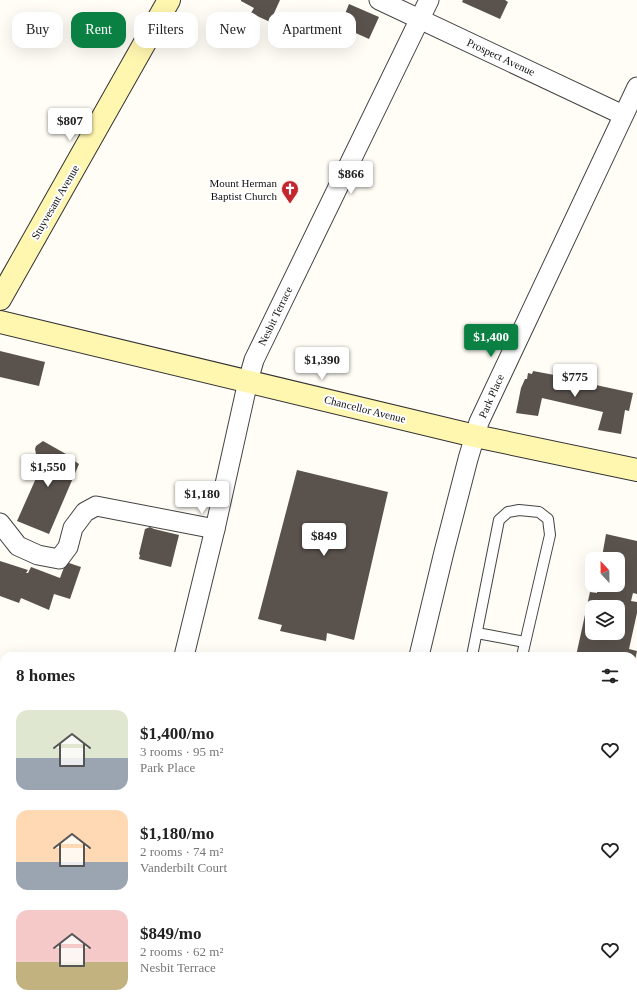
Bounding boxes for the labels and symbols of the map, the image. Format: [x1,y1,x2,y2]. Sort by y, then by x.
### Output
street label: Prospect Avenue [465,36,537,78]
pin: $807 [46,108,94,142]
pin: $866 [327,161,375,195]
street label: Stuyvesant Avenue [29,163,81,241]
place label: Mount Herman Baptist Church [209,177,277,202]
church icon: Mount Herman Baptist Church [280,179,300,204]
street label: Nesbit Terrace [256,284,294,347]
pin: $1,400 [458,324,524,358]
pin: $1,390 [289,347,355,381]
pin: $775 [551,364,599,398]
street label: Park Place [476,372,506,420]
street label: Chancellor Avenue [323,393,407,425]
pin: $1,550 [15,454,81,488]
pin: $1,180 [169,481,235,515]
pin: $849 [300,523,348,557]
north arrow [585,552,625,592]

